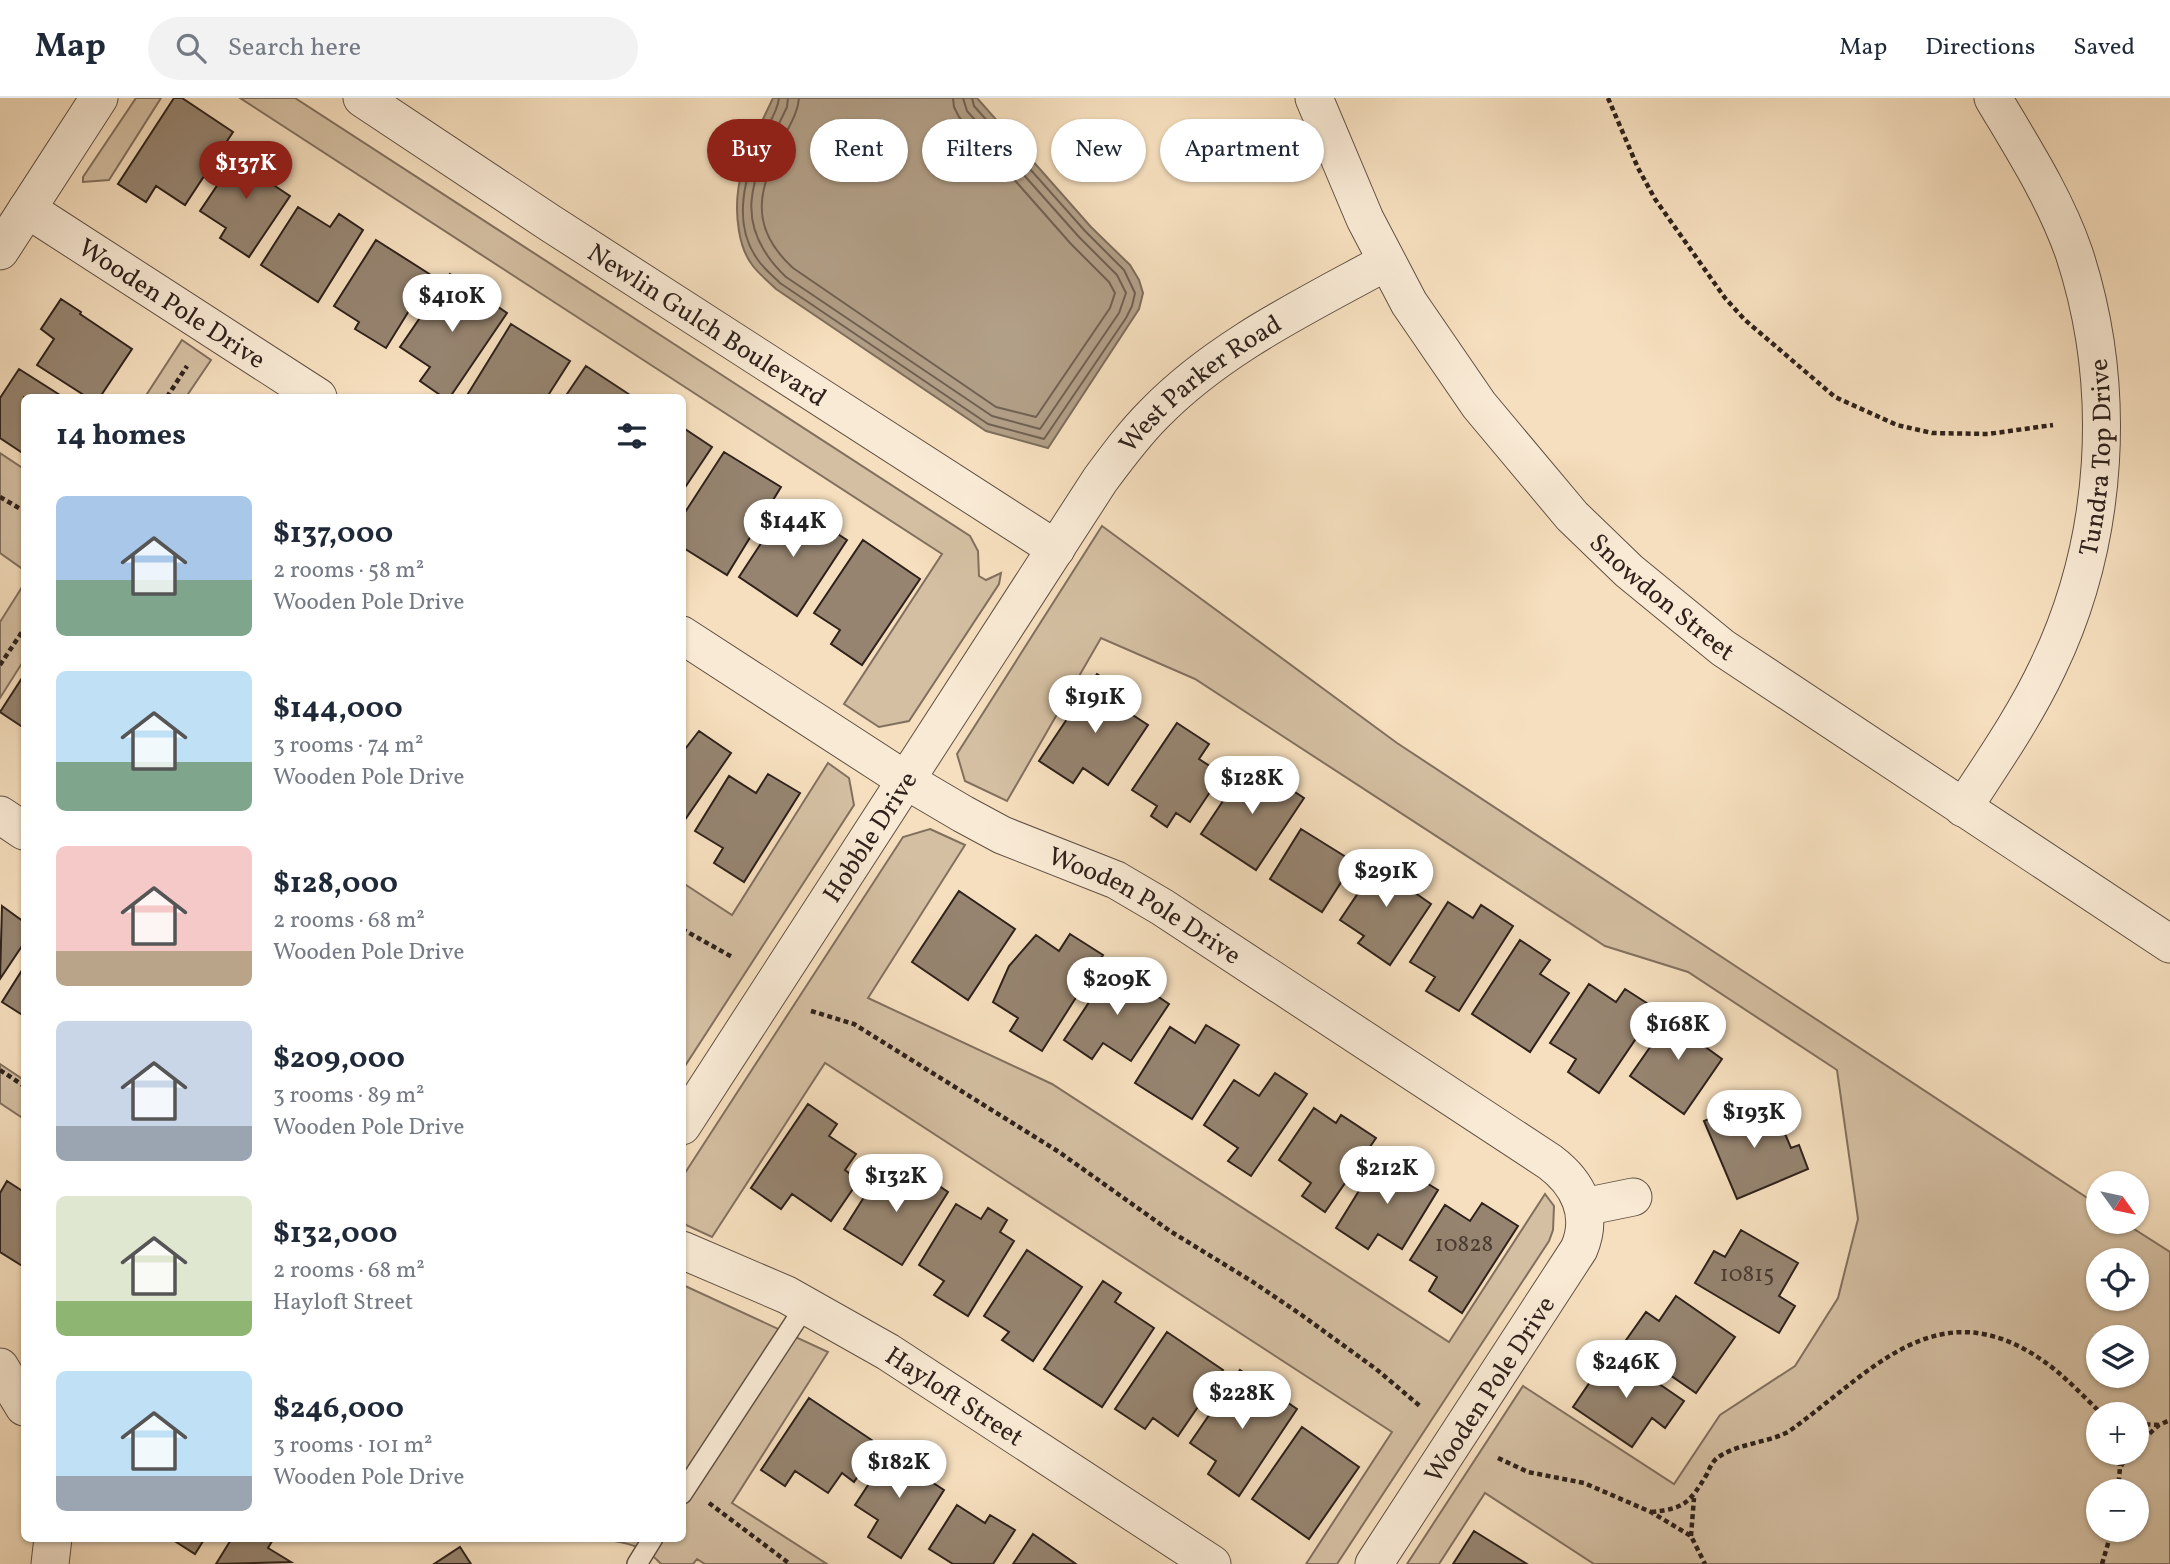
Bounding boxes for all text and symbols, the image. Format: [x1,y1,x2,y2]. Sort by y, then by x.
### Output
search box [148,17,638,80]
text: Map [35,25,106,71]
icon: search [172,29,210,67]
text: Search here [228,30,361,66]
text: Map [1839,31,1887,65]
text: Directions [1925,31,2035,65]
text: Saved [2073,31,2135,65]
chip: Buy [707,119,796,182]
chip: Rent [810,119,908,182]
chip: Filters [922,119,1037,182]
chip: New [1051,119,1146,182]
chip: Apartment [1160,119,1324,182]
pin: $137K [197,141,295,201]
text: $137K [215,148,277,180]
street label: Wooden Pole Drive [71,231,272,378]
street label: Newlin Gulch Boulevard [580,236,833,416]
pin: $410K [403,274,501,334]
text: $410K [419,281,485,313]
street label: West Parker Road [1111,307,1289,461]
street label: Tundra Top Drive [2071,357,2122,560]
text: 14 homes [56,415,186,457]
icon: filters [613,417,651,455]
pin: $144K [744,500,842,559]
text: $144K [760,506,826,538]
text: $137,000 [273,513,393,555]
icon: home [112,524,196,608]
street label: Snowdon Street [1580,526,1741,671]
text: 2 rooms · 58 m² [273,555,424,587]
text: Wooden Pole Drive [273,587,464,619]
pin: $191K [1046,676,1144,735]
text: $191K [1065,682,1125,714]
text: $144,000 [273,688,403,730]
icon: home [112,699,196,783]
text: 3 rooms · 74 m² [273,730,423,762]
pin: $128K [1203,756,1301,816]
text: Wooden Pole Drive [273,762,464,794]
text: $128K [1220,763,1284,795]
street label: Hobble Drive [815,765,927,910]
street label: Wooden Pole Drive [1042,839,1248,974]
pin: $291K [1337,850,1435,909]
text: $291K [1354,856,1418,888]
text: $128,000 [273,863,398,905]
icon: home [112,874,196,958]
text: 2 rooms · 68 m² [273,905,425,937]
text: Wooden Pole Drive [273,937,464,969]
pin: $209K [1068,958,1166,1017]
text: $209K [1083,964,1151,996]
pin: $168K [1629,1002,1727,1062]
text: $168K [1646,1009,1710,1041]
text: $209,000 [273,1038,405,1080]
icon: home [112,1049,196,1133]
text: 3 rooms · 89 m² [273,1080,425,1112]
pin: $193K [1705,1090,1803,1150]
text: $193K [1723,1097,1785,1129]
text: Wooden Pole Drive [273,1112,464,1144]
pin: $212K [1338,1146,1436,1206]
text: $212K [1356,1153,1418,1185]
pin: $132K [847,1154,945,1214]
text: $132K [865,1161,927,1193]
north arrow [2086,1171,2149,1234]
map controls [2086,1171,2149,1542]
text: $132,000 [273,1213,397,1255]
icon: home [112,1224,196,1308]
house number: 10828 [1435,1229,1493,1261]
button: locate [2086,1248,2149,1311]
text: 2 rooms · 68 m² [273,1255,425,1287]
house number: 10815 [1720,1259,1774,1291]
text: Hayloft Street [273,1287,413,1319]
street label: Wooden Pole Drive [1417,1290,1565,1491]
button: layers [2086,1325,2149,1388]
street label: Hayloft Street [877,1339,1030,1456]
pin: $246K [1577,1340,1675,1400]
text: $246K [1592,1347,1660,1379]
pin: $228K [1193,1372,1291,1431]
text: $228K [1209,1378,1275,1410]
text: $246,000 [273,1388,404,1430]
icon: home [112,1399,196,1483]
button: + [2086,1402,2149,1465]
text: 3 rooms · 101 m² [273,1430,433,1462]
pin: $182K [850,1440,948,1500]
text: $182K [868,1447,931,1479]
text: Wooden Pole Drive [273,1462,464,1494]
button: − [2086,1479,2149,1542]

